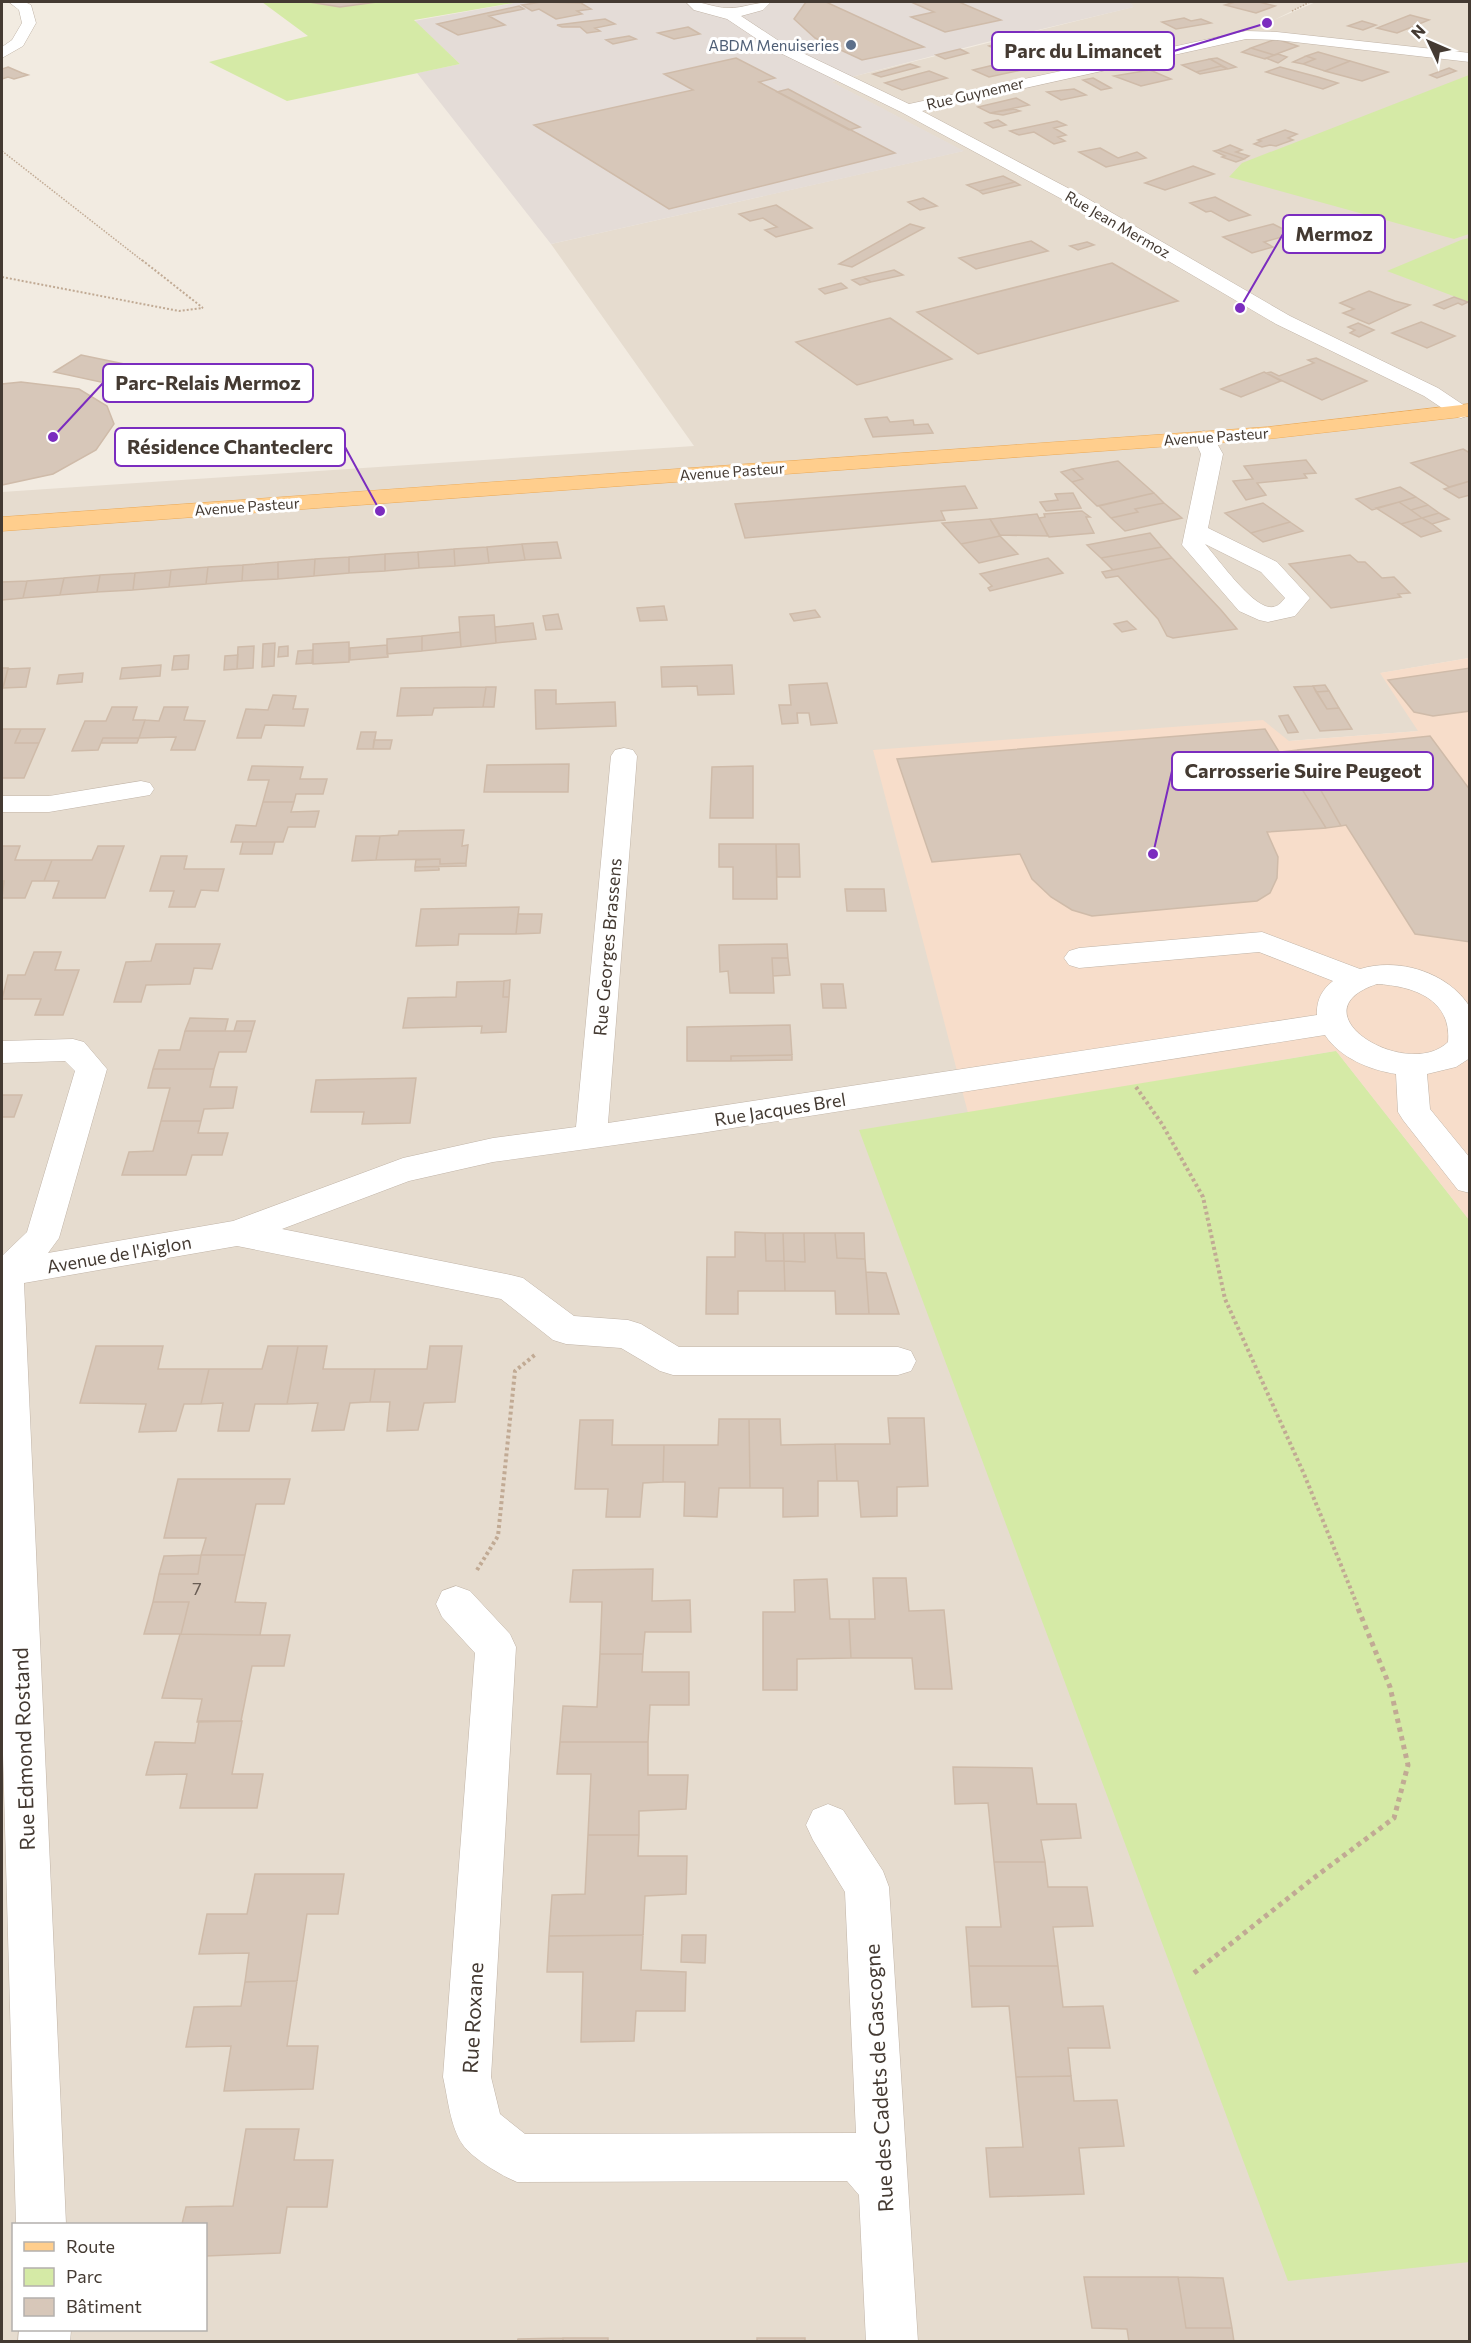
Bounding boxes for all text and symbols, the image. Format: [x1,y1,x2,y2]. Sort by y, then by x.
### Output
north arrow [1399,12,1459,72]
text: N [1407,20,1429,42]
callout: Parc du Limancet [992,32,1174,70]
place label: ABDM Menuiseries [709,36,839,54]
marker: ABDM Menuiseries [844,38,858,52]
text: Parc du Limancet [1004,38,1162,62]
street label: Rue Guynemer [924,73,1026,113]
street label: Rue Jean Mermoz [1062,187,1174,261]
callout: Mermoz [1283,215,1385,253]
text: Mermoz [1295,221,1373,245]
callout: Parc-Relais Mermoz [103,364,313,402]
text: Parc-Relais Mermoz [115,370,301,394]
street label: Avenue Pasteur [1163,423,1269,449]
callout: Résidence Chanteclerc [115,428,345,466]
text: Résidence Chanteclerc [127,434,333,458]
street label: Avenue Pasteur [679,458,785,484]
street label: Avenue Pasteur [194,493,300,519]
callout: Carrosserie Suire Peugeot [1172,752,1433,790]
text: Carrosserie Suire Peugeot [1184,758,1422,782]
street label: Rue Georges Brassens [588,857,626,1037]
street label: Rue Jacques Brel [713,1088,847,1130]
street label: Avenue de l'Aiglon [45,1230,193,1278]
house number: 7 [192,1577,202,1599]
street label: Rue Edmond Rostand [7,1647,39,1851]
street label: Rue des Cadets de Gascogne [858,1943,898,2213]
street label: Rue Roxane [457,1962,487,2074]
legend [12,2223,207,2331]
text: Route [66,2235,115,2257]
text: Parc [66,2265,103,2287]
text: Bâtiment [66,2295,142,2317]

